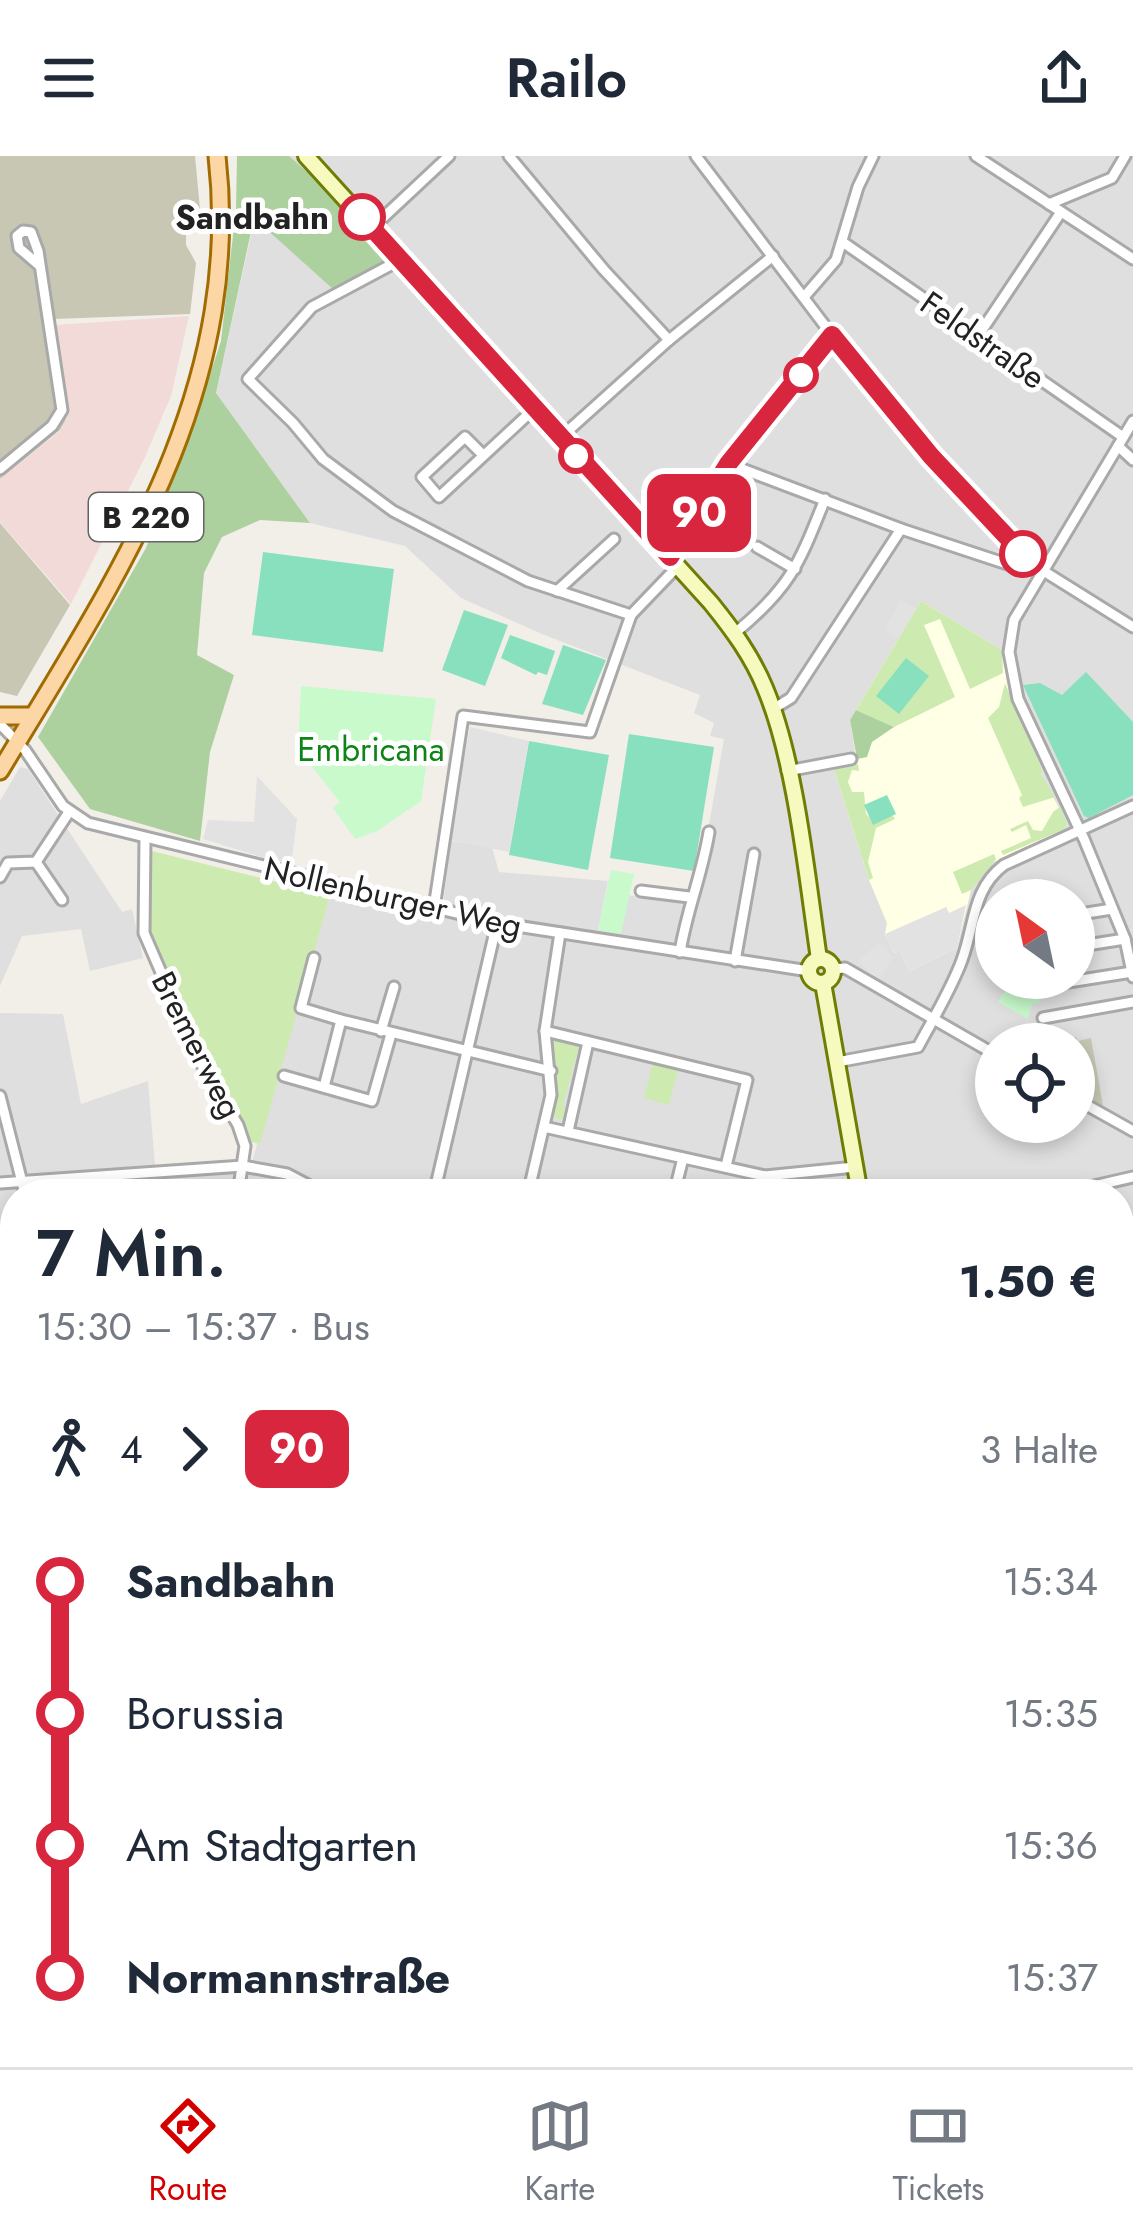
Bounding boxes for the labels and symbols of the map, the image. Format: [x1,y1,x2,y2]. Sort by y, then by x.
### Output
place label: Sandbahn [175,194,329,241]
marker: Sandbahn [340,195,384,239]
street label: Feldstraße [911,280,1055,400]
unlabelled marker [785,359,817,391]
unlabelled marker [560,440,592,472]
line badge: 90 [645,474,753,552]
road number: B 220 [89,493,203,541]
unlabelled marker [1001,532,1045,576]
park label: Embricana [297,726,445,773]
street label: Nollenburger Weg [260,845,526,949]
north arrow [975,879,1095,999]
street label: Bremerweg [140,963,254,1127]

